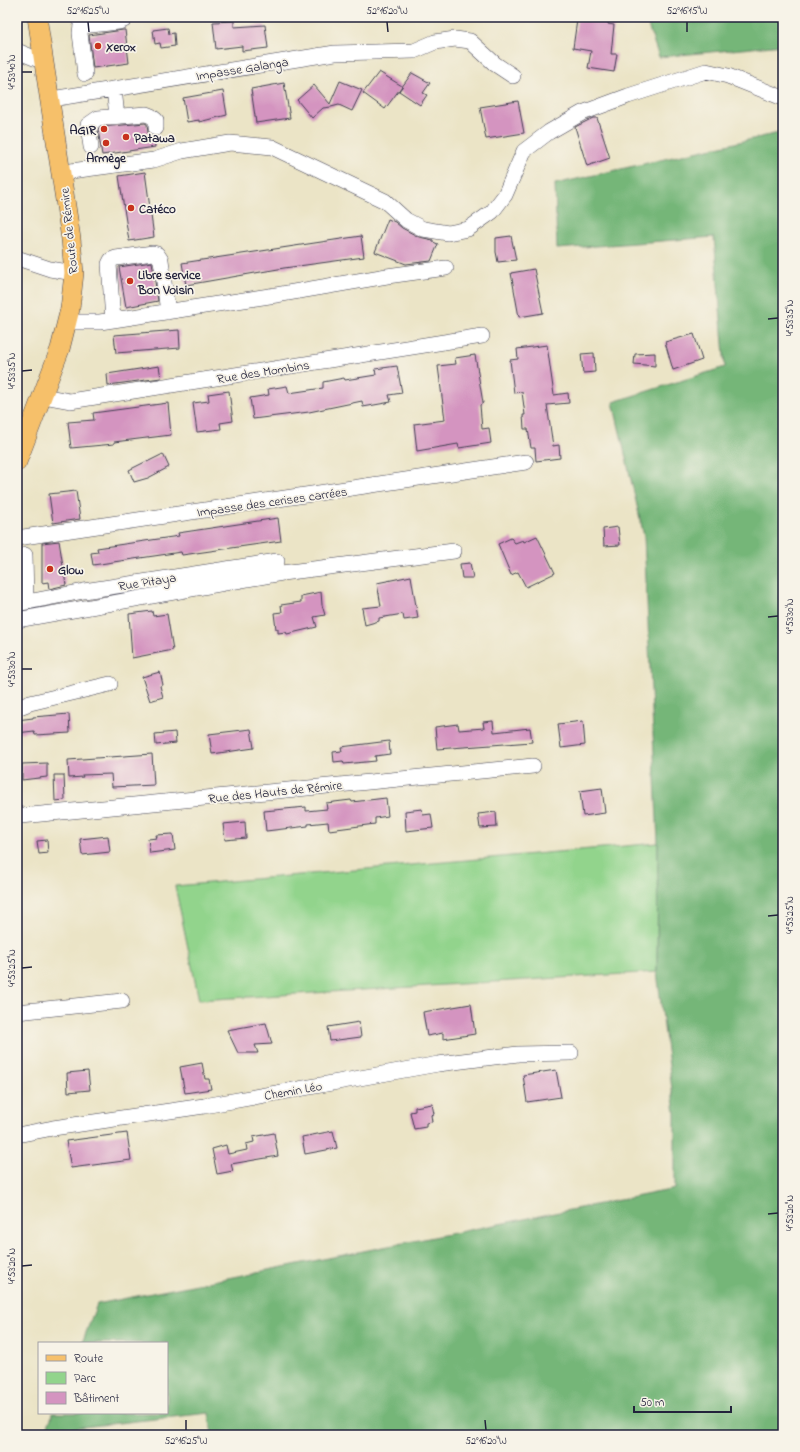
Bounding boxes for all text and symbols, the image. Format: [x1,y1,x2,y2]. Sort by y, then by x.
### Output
text: 52°16'25"W [67,4,110,19]
text: 52°16'20"W [366,4,408,19]
text: 52°16'15"W [667,4,708,19]
place label: Xerox [106,38,136,57]
marker: Xerox [93,41,103,51]
street label: Impasse Galanga [195,53,290,87]
text: 4°53'40"N [5,54,20,90]
place label: AGIR [70,121,97,140]
marker: AGIR [99,124,109,134]
place label: Patawa [134,129,175,148]
marker: Patawa [121,132,131,142]
marker: Armège [101,138,111,148]
place label: Armège [86,149,127,170]
street label: Route de Rémire [56,187,83,275]
place label: Catéco [139,200,176,219]
marker: Catéco [126,203,136,213]
place label: Libre service Bon Voisin [137,266,202,300]
marker: Libre service Bon Voisin [125,276,135,286]
text: 4°53'35"N [783,299,798,336]
text: 4°53'35"N [5,352,20,389]
street label: Rue des Mombins [216,356,311,389]
street label: Impasse des cerises carrées [196,482,349,522]
place label: Glow [58,561,84,580]
marker: Glow [45,564,55,574]
street label: Rue Pitaya [117,569,178,597]
text: 4°53'30"N [783,598,798,634]
text: 4°53'30"N [5,651,20,687]
street label: Rue des Hauts de Rémire [207,776,343,809]
text: 4°53'25"N [783,896,798,934]
text: 4°53'25"N [5,949,20,987]
street label: Chemin Léo [263,1077,324,1106]
text: 4°53'20"N [783,1195,798,1231]
text: 4°53'20"N [5,1248,20,1284]
legend [38,1342,168,1414]
text: Route [74,1350,104,1368]
text: Parc [74,1370,96,1388]
scale bar [634,1388,731,1414]
text: Bâtiment [73,1390,119,1408]
text: 50 m [640,1394,664,1412]
text: 52°16'25"W [165,1434,208,1449]
text: 52°16'20"W [465,1434,507,1449]

